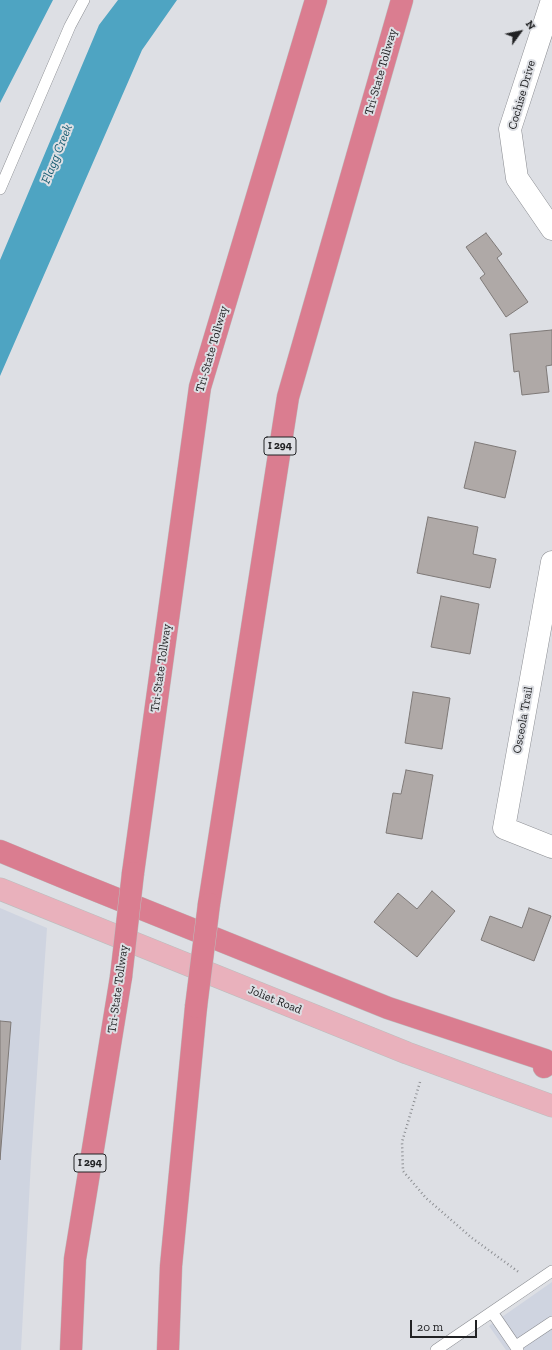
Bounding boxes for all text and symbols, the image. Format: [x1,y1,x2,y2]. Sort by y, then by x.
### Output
north arrow [500,12,540,52]
text: N [523,18,538,32]
street label: Tri-State Tollway [362,27,400,117]
street label: Cochise Drive [505,59,539,131]
water label: Flagg Creek [38,122,76,186]
street label: Tri-State Tollway [193,304,231,394]
road number: I 294 [264,437,296,455]
street label: Tri-State Tollway [148,623,174,713]
street label: Osceola Trail [510,685,536,755]
street label: Tri-State Tollway [105,944,131,1034]
street label: Joliet Road [246,983,304,1017]
road number: I 294 [74,1154,106,1172]
scale bar [412,1312,479,1338]
text: 20 m [417,1320,443,1334]

